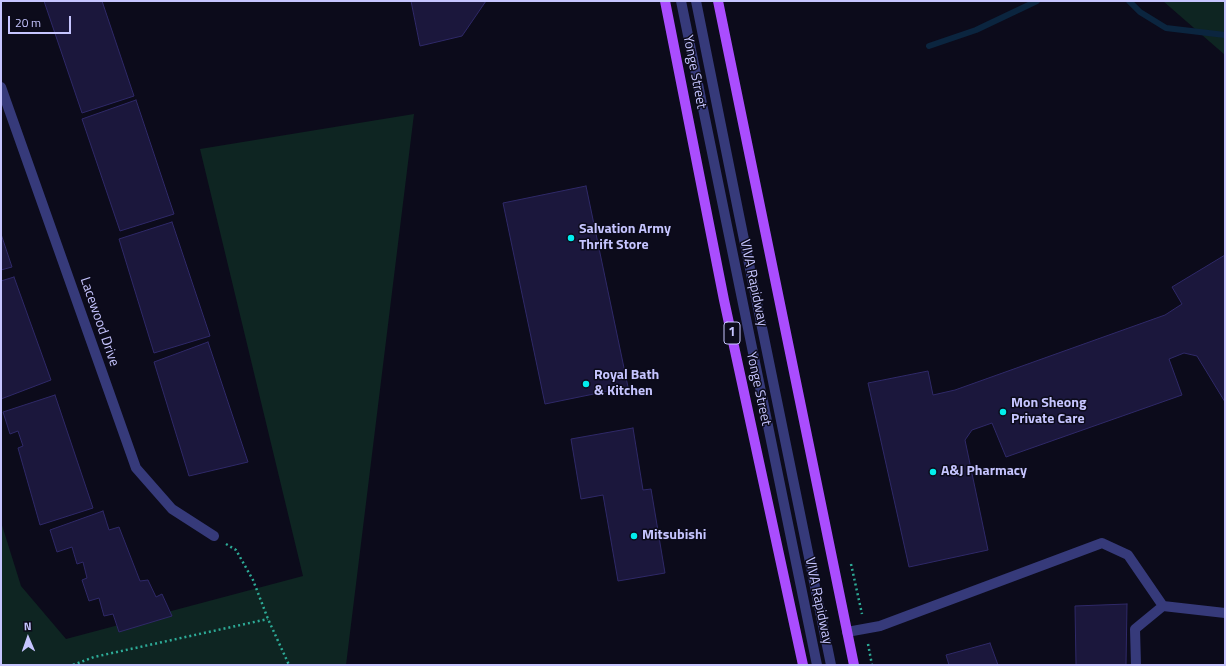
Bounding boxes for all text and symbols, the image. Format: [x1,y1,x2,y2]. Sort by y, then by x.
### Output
scale bar [10,8,73,34]
text: 20 m [15,13,41,32]
street label: Yonge Street [679,34,709,110]
place label: Salvation Army Thrift Store [579,222,671,254]
marker: Salvation Army Thrift Store [566,233,576,243]
street label: VIVA Rapidway [736,238,770,328]
street label: Lacewood Drive [76,275,122,369]
road number: 1 [724,322,740,344]
street label: Yonge Street [742,351,774,427]
place label: Royal Bath & Kitchen [594,368,659,400]
marker: Royal Bath & Kitchen [581,379,591,389]
place label: Mon Sheong Private Care [1011,396,1086,428]
marker: Mon Sheong Private Care [998,407,1008,417]
place label: A&J Pharmacy [941,464,1027,480]
marker: A&J Pharmacy [928,467,938,477]
place label: Mitsubishi [642,528,706,544]
marker: Mitsubishi [629,531,639,541]
street label: VIVA Rapidway [801,556,835,646]
north arrow [8,618,48,658]
text: N [23,618,32,634]

